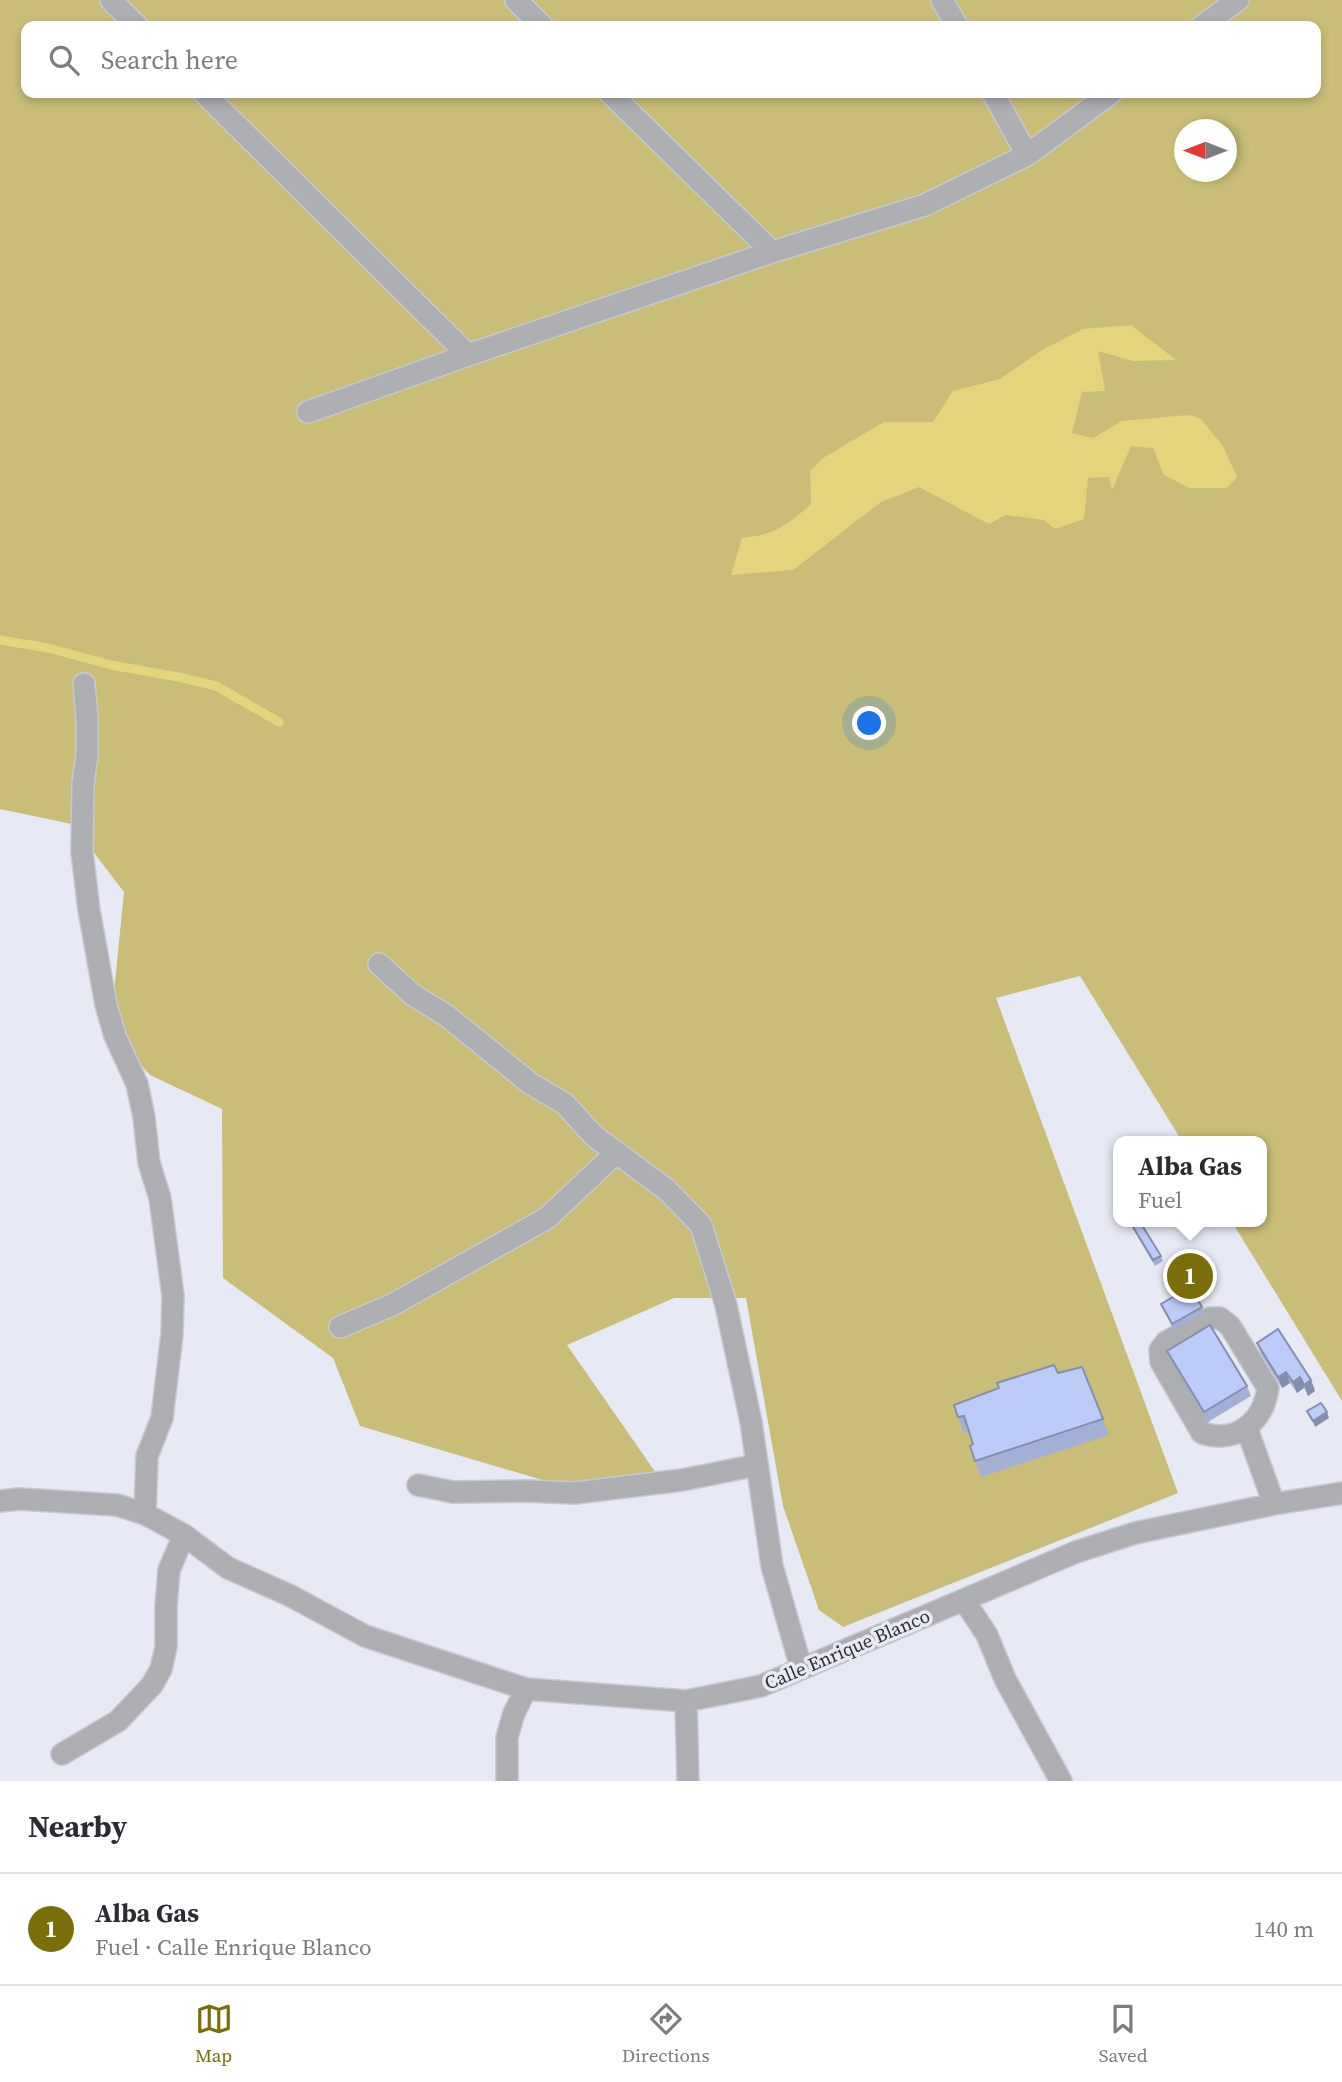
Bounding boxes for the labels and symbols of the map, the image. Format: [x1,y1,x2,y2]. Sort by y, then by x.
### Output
north arrow [1174,119,1237,182]
your location [852,706,886,740]
pin: 1 [1167,1250,1213,1302]
street label: Calle Enrique Blanco [760,1602,934,1696]

